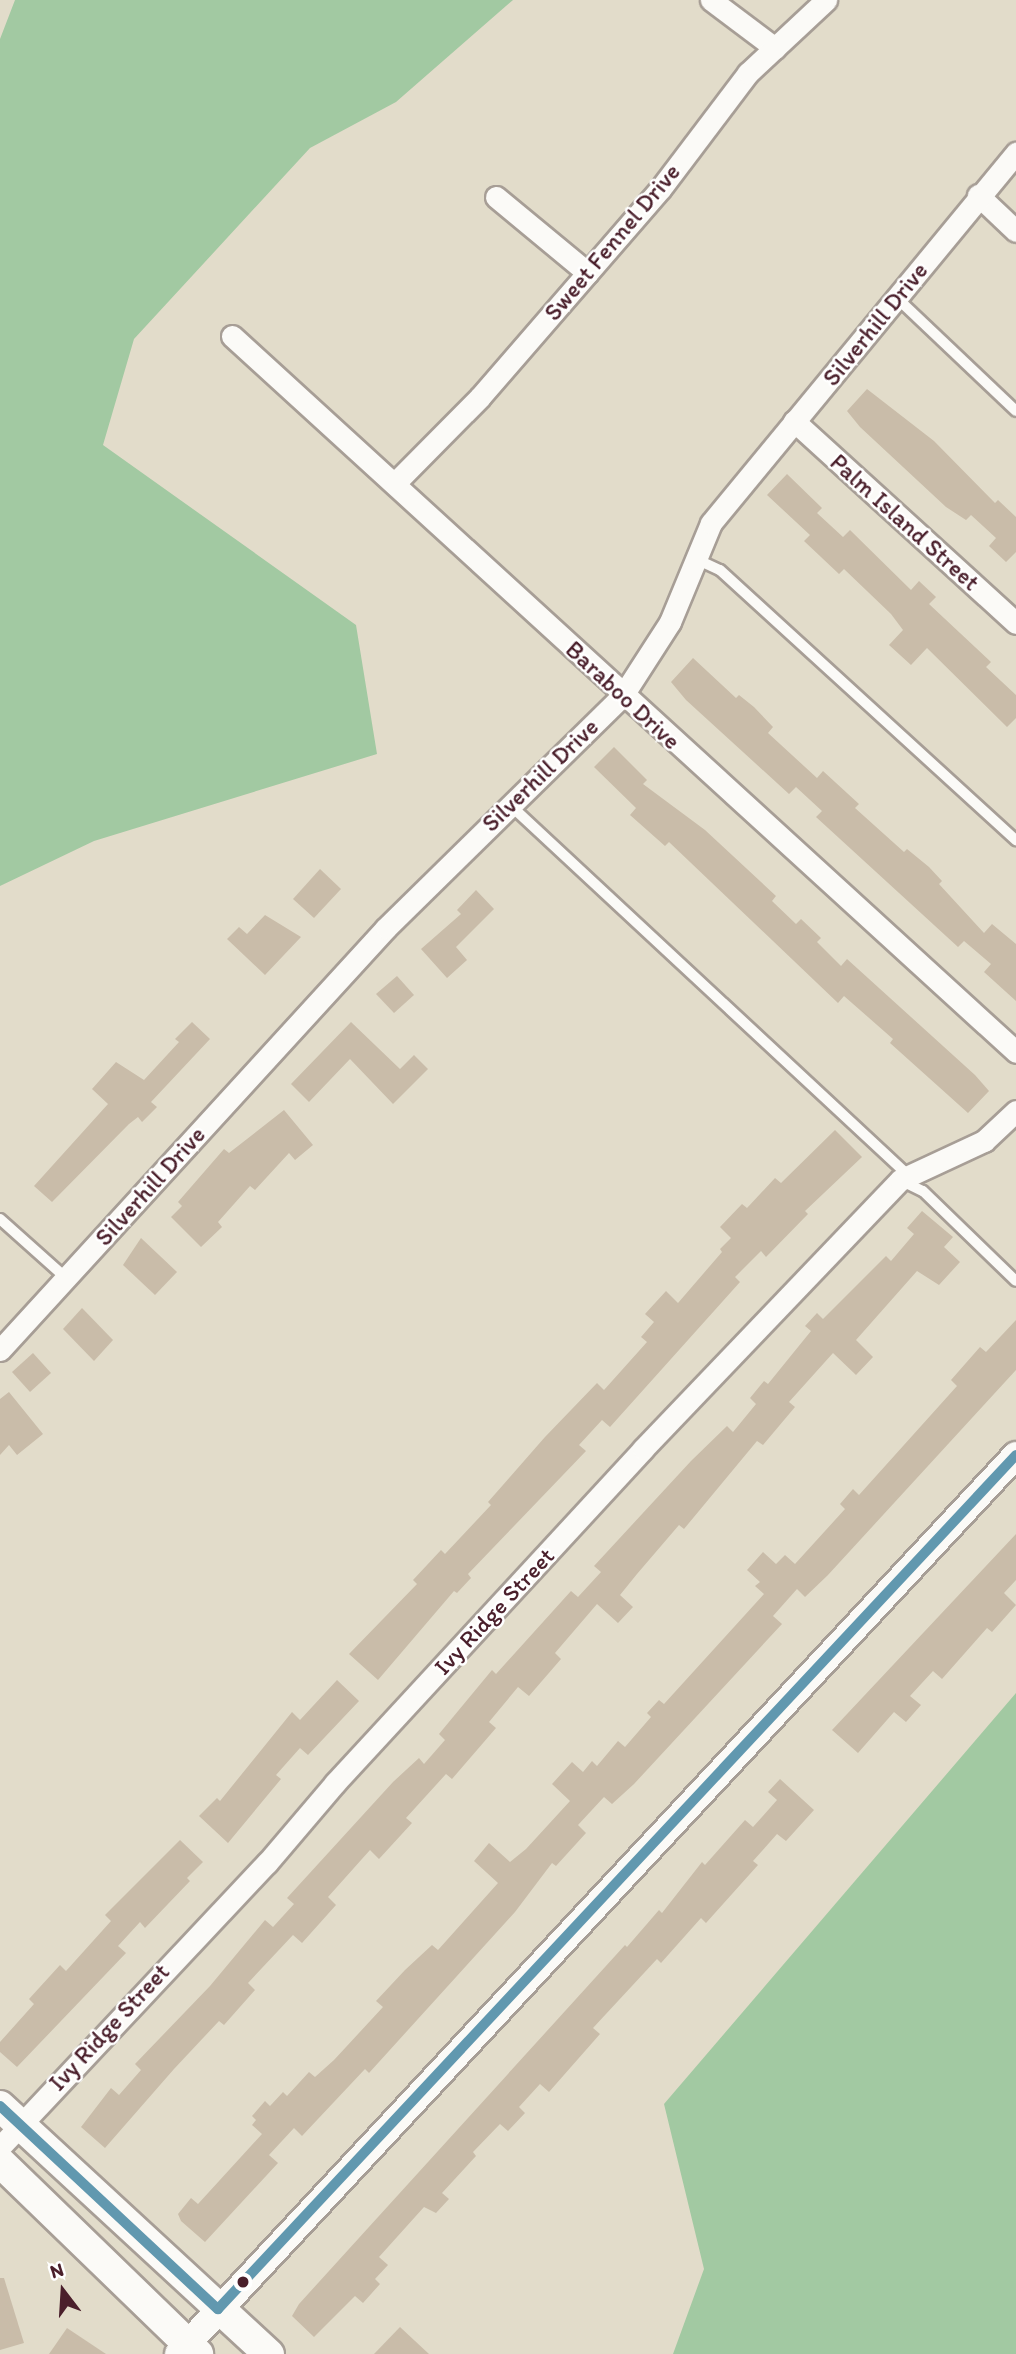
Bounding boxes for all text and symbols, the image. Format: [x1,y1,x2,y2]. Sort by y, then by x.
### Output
street label: Sweet Fennel Drive [539,158,685,326]
street label: Silverhill Drive [816,256,934,392]
street label: Palm Island Street [824,447,986,597]
street label: Baraboo Drive [560,635,686,755]
street label: Silverhill Drive [476,712,604,838]
street label: Silverhill Drive [89,1120,211,1252]
street label: Ivy Ridge Street [428,1542,560,1680]
street label: Ivy Ridge Street [43,1958,175,2096]
north arrow [28,2256,98,2326]
text: N [47,2258,66,2283]
unlabelled marker [236,2275,250,2289]

